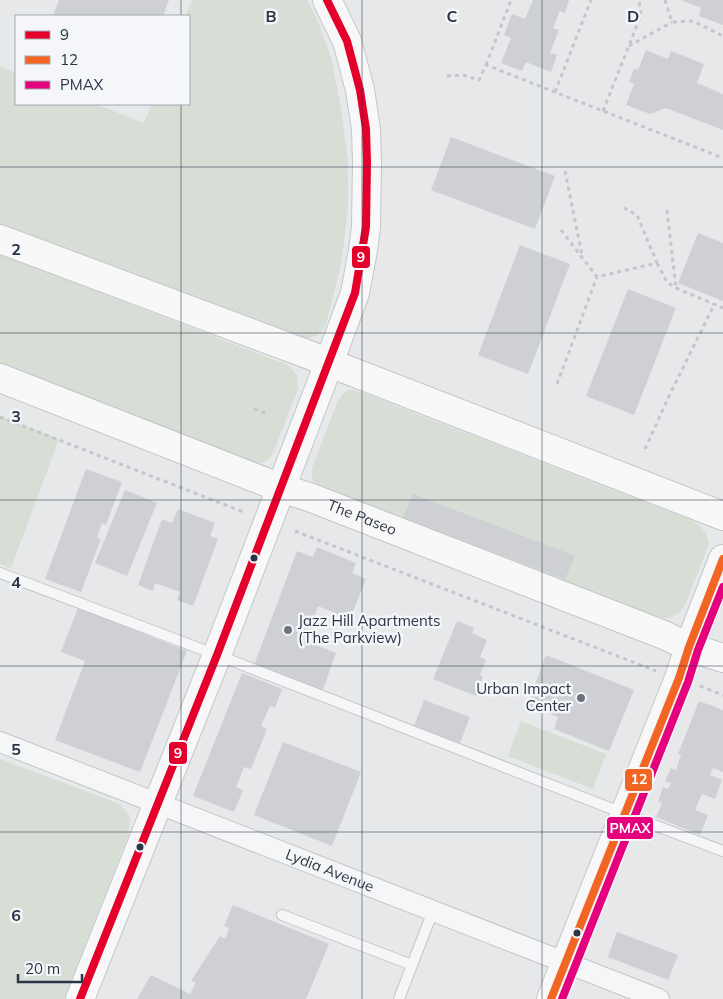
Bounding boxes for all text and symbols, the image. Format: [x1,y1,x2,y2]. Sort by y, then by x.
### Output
text: B [265,6,277,26]
text: C [447,6,458,26]
text: D [627,6,639,26]
legend [15,15,190,105]
text: 9 [60,25,69,44]
text: 12 [60,50,78,69]
text: PMAX [60,75,103,94]
text: 2 [11,239,21,259]
line badge: 9 [351,245,371,269]
text: 9 [357,248,365,266]
text: 3 [11,406,21,426]
street label: The Paseo [325,495,399,539]
unlabelled marker [249,553,259,563]
text: 4 [11,572,21,592]
place label: Jazz Hill Apartments (The Parkview) [298,611,440,647]
marker: Jazz Hill Apartments (The Parkview) [282,624,294,636]
place label: Urban Impact Center [476,679,572,715]
marker: Urban Impact Center [575,692,587,704]
text: 5 [11,739,21,759]
line badge: 9 [168,741,188,765]
text: 9 [174,744,182,762]
line badge: 12 [624,768,653,792]
text: 12 [631,770,647,788]
line badge: PMAX [606,816,654,840]
text: PMAX [609,819,651,837]
unlabelled marker [135,842,145,852]
street label: Lydia Avenue [283,844,377,896]
text: 6 [11,905,21,925]
unlabelled marker [572,928,582,938]
scale bar [18,952,81,984]
text: 20 m [25,959,60,978]

